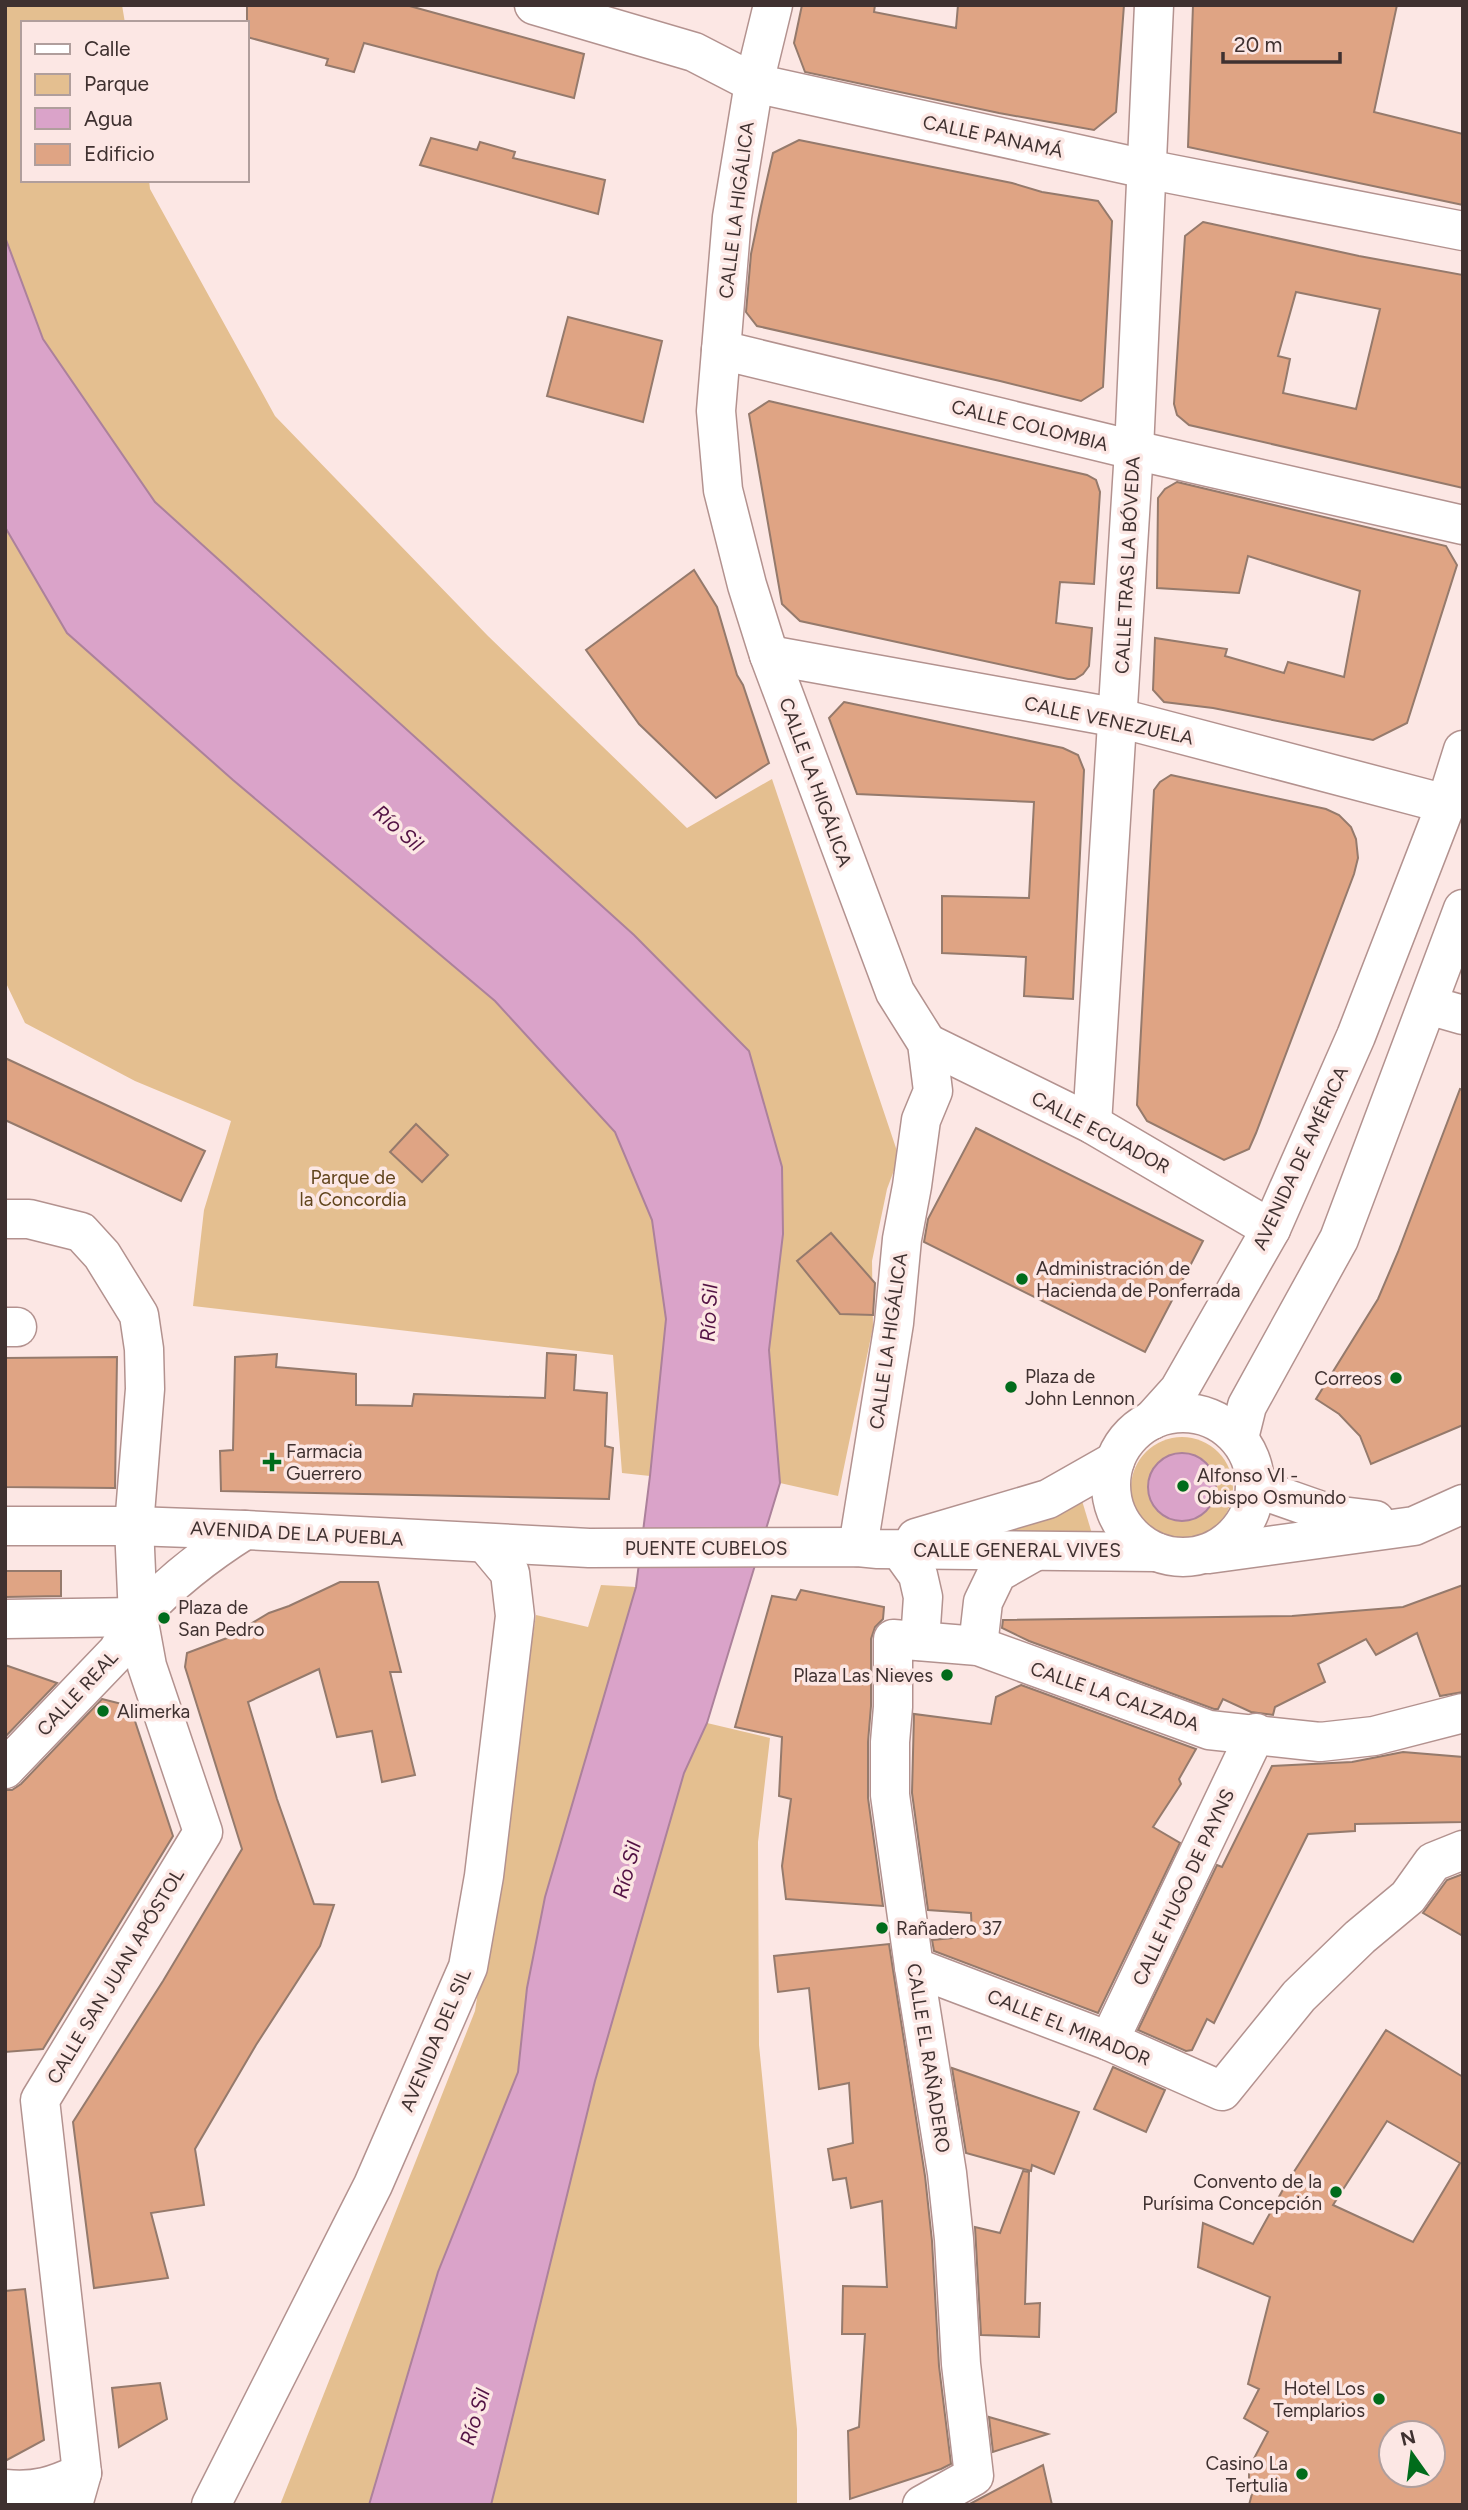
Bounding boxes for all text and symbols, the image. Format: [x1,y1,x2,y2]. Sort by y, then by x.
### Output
legend [21,21,248,182]
scale bar [1223,21,1340,65]
text: 20 m [1234,32,1282,57]
text: Calle [84,36,131,61]
text: Parque [84,71,149,96]
text: Agua [84,106,133,131]
street label: CALLE PANAMÁ [921,110,1065,163]
street label: CALLE LA HIGÁLICA [714,120,759,300]
text: Edificio [84,141,155,166]
street label: CALLE COLOMBIA [949,395,1111,456]
street label: CALLE TRAS LA BÓVEDA [1110,456,1145,674]
street label: CALLE VENEZUELA [1022,691,1196,750]
street label: CALLE LA HIGÁLICA [774,695,857,870]
water label: Río Sil [368,799,429,856]
street label: AVENIDA DE AMÉRICA [1248,1063,1353,1254]
street label: CALLE ECUADOR [1028,1086,1174,1179]
park label: Parque de la Concordia [300,1166,406,1211]
street label: CALLE LA HIGÁLICA [865,1251,912,1431]
place label: Administración de Hacienda de Ponferrada [1036,1257,1240,1302]
marker: Administración de Hacienda de Ponferrada [1014,1271,1030,1287]
water label: Río Sil [695,1283,723,1343]
place label: Plaza de John Lennon [1025,1365,1135,1410]
place label: Correos [1314,1367,1382,1390]
marker: Correos [1388,1370,1404,1386]
marker: Plaza de John Lennon [1003,1379,1019,1395]
place label: Farmacia Guerrero [286,1440,363,1485]
marker: Farmacia Guerrero [264,1454,280,1470]
place label: Alfonso VI - Obispo Osmundo [1197,1464,1346,1509]
marker: Alfonso VI - Obispo Osmundo [1175,1478,1191,1494]
street label: AVENIDA DE LA PUEBLA [190,1516,404,1551]
street label: PUENTE CUBELOS [625,1537,787,1560]
street label: CALLE GENERAL VIVES [913,1539,1121,1562]
place label: Plaza de San Pedro [178,1596,264,1641]
marker: Plaza de San Pedro [156,1610,172,1626]
street label: CALLE REAL [32,1646,123,1741]
street label: CALLE LA CALZADA [1027,1657,1202,1736]
place label: Plaza Las Nieves [793,1664,933,1687]
marker: Plaza Las Nieves [939,1667,955,1683]
place label: Alimerka [117,1700,190,1723]
marker: Alimerka [95,1703,111,1719]
street label: CALLE HUGO DE PAYNS [1128,1785,1239,1989]
water label: Río Sil [607,1838,646,1901]
street label: CALLE SAN JUAN APÓSTOL [42,1864,189,2088]
place label: Rañadero 37 [896,1917,1002,1940]
marker: Rañadero 37 [874,1920,890,1936]
street label: CALLE EL RAÑADERO [902,1962,955,2154]
street label: AVENIDA DEL SIL [395,1965,476,2115]
street label: CALLE EL MIRADOR [984,1984,1154,2071]
place label: Convento de la Purísima Concepción [1142,2170,1322,2215]
marker: Convento de la Purísima Concepción [1328,2184,1344,2200]
place label: Hotel Los Templarios [1273,2377,1365,2422]
water label: Río Sil [454,2385,495,2448]
marker: Hotel Los Templarios [1371,2391,1387,2407]
north arrow [1377,2419,1447,2489]
text: N [1398,2425,1418,2451]
place label: Casino La Tertulia [1205,2452,1288,2497]
marker: Casino La Tertulia [1294,2466,1310,2482]

